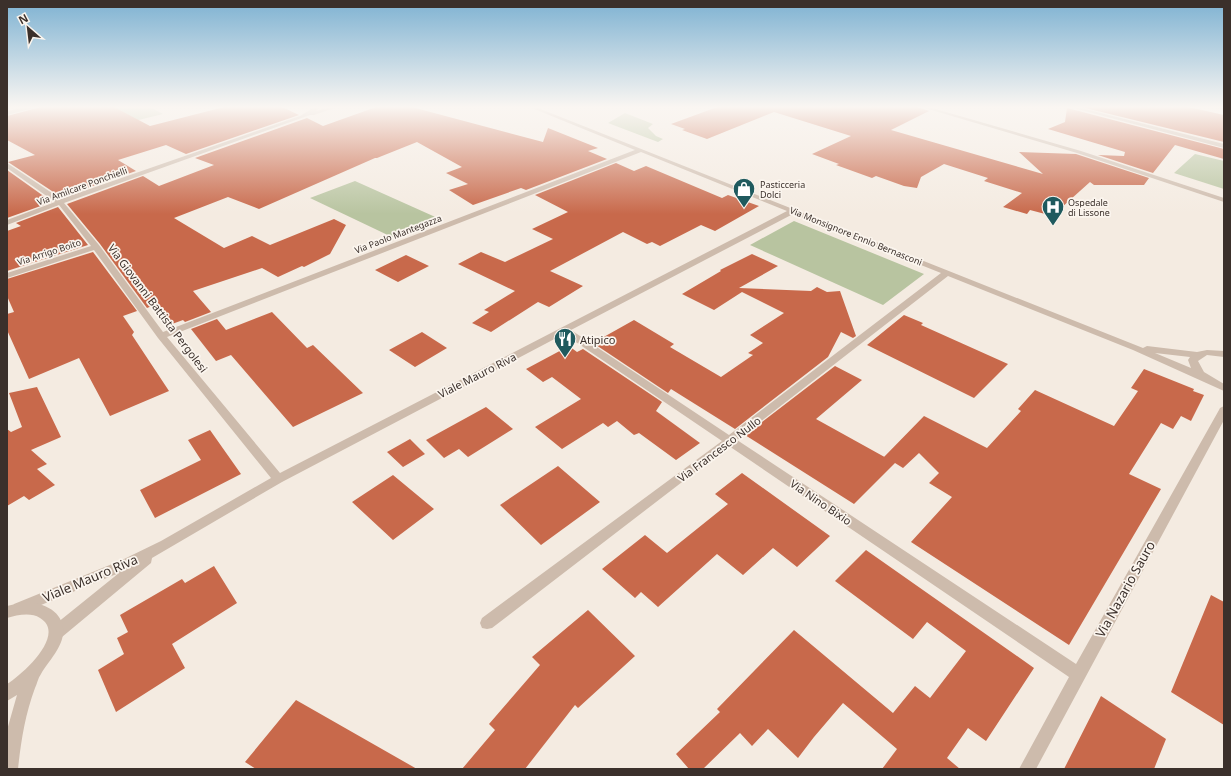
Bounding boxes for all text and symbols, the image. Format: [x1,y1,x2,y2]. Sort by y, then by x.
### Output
north arrow [8,8,48,48]
text: N [16,10,31,27]
street label: Via Amilcare Ponchielli [35,164,129,208]
shop icon: Pasticceria Dolci [731,176,757,209]
place label: Pasticceria Dolci [760,178,805,201]
hospital icon: Ospedale di Lissone [1040,194,1066,227]
place label: Ospedale di Lissone [1068,196,1110,219]
street label: Via Monsignore Ennio Bernasconi [788,203,924,269]
street label: Via Paolo Mantegazza [353,211,443,257]
street label: Via Arrigo Boito [15,236,83,268]
street label: Via Giovanni Battista Pergolesi [105,241,211,375]
restaurant icon: Atipico [552,326,578,359]
place label: Atipico [580,332,616,347]
street label: Viale Mauro Riva [435,349,519,401]
street label: Via Francesco Nullo [674,413,764,485]
street label: Via Nino Bixio [787,476,855,528]
street label: Via Nazario Sauro [1091,537,1159,641]
street label: Viale Mauro Riva [40,550,140,606]

